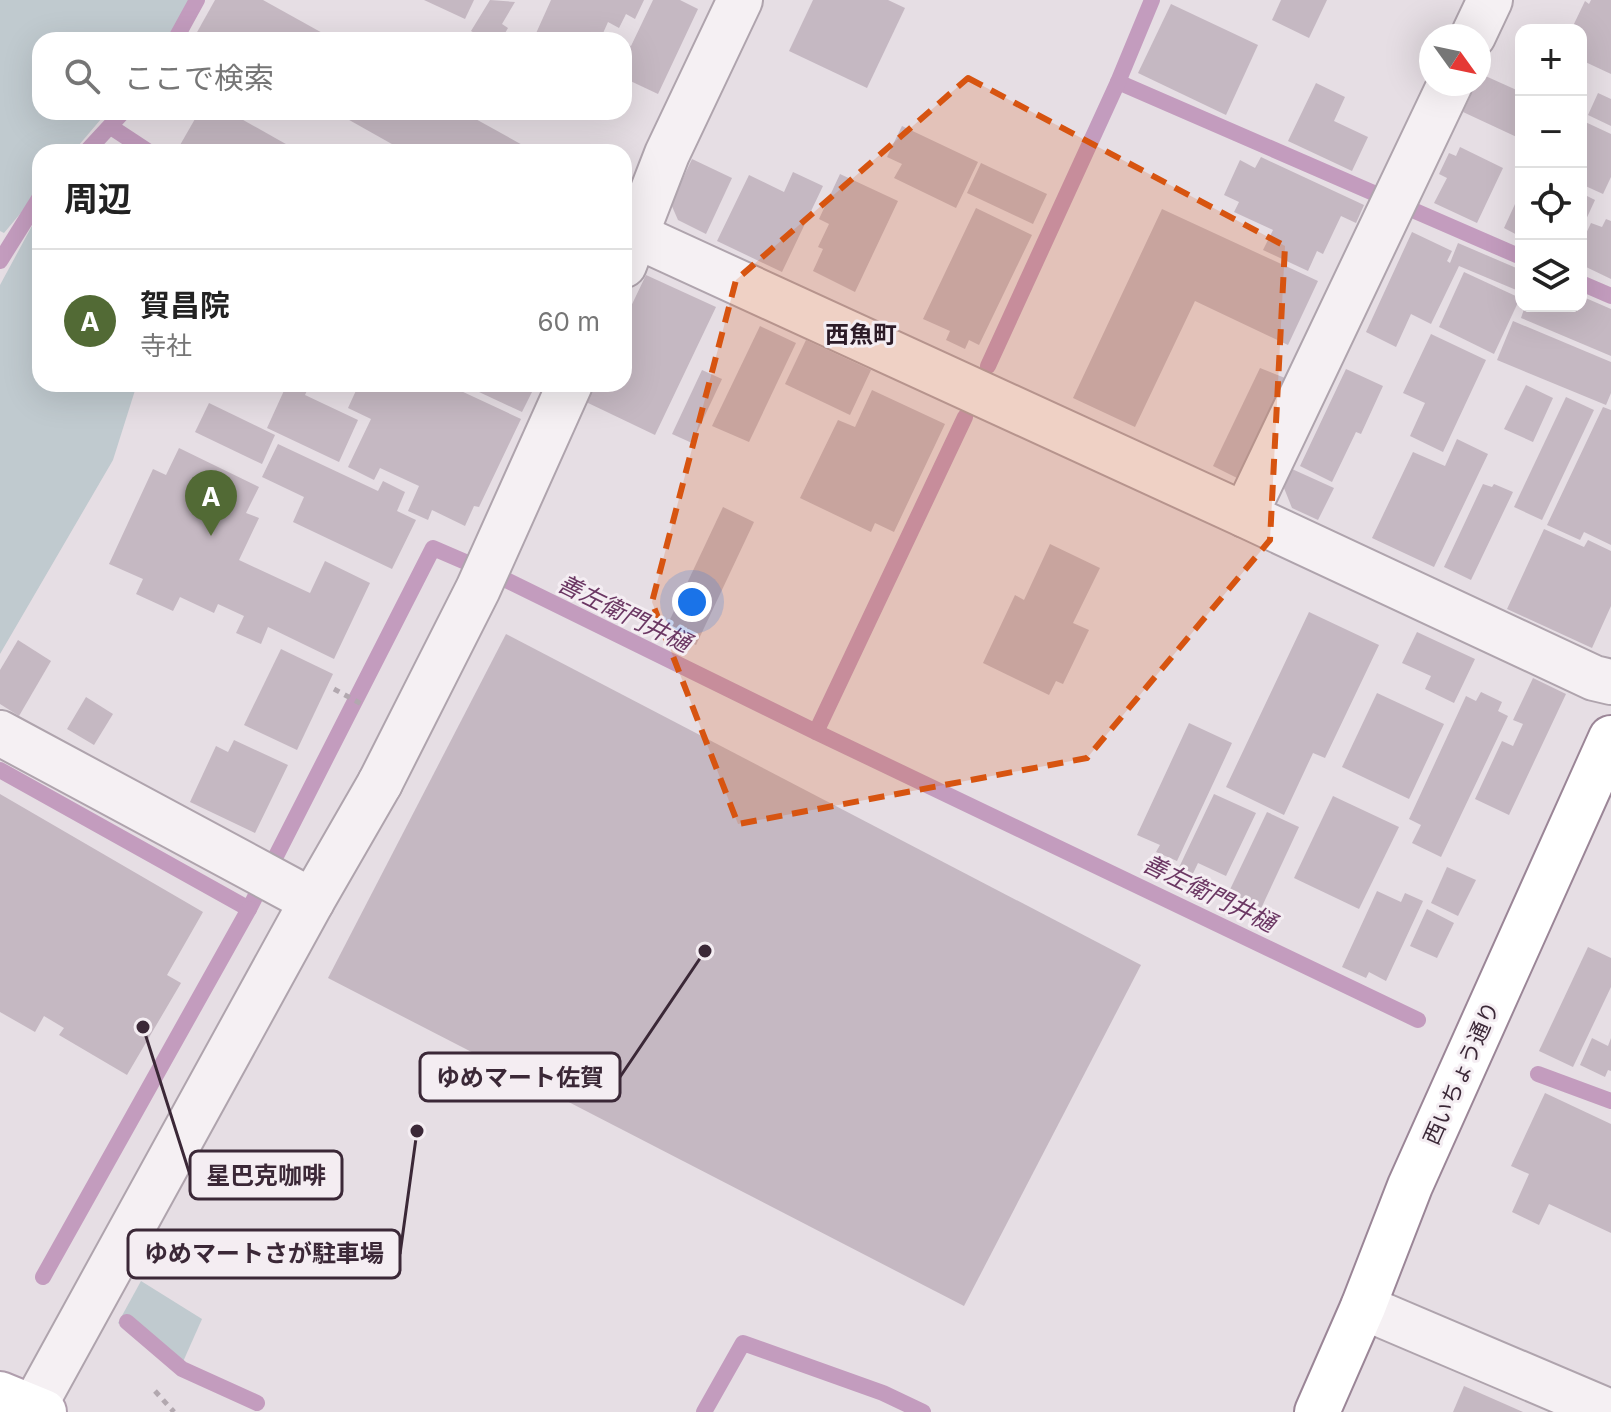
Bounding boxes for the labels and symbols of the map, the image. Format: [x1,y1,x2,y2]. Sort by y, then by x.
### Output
north arrow [1419,24,1491,96]
district label: 西魚町 [825,320,897,349]
pin: A [185,470,237,536]
water label: 善左衛門井樋 [553,568,699,659]
your location [672,582,712,622]
water label: 善左衛門井樋 [1138,848,1284,939]
street label: 西いちょう通り [1418,997,1504,1149]
callout: ゆめマート佐賀 [420,1053,620,1101]
text: ゆめマート佐賀 [436,1063,604,1092]
callout: 星巴克咖啡 [190,1151,342,1199]
text: 星巴克咖啡 [206,1161,326,1190]
callout: ゆめマートさが駐車場 [128,1230,400,1278]
text: ゆめマートさが駐車場 [144,1239,384,1268]

